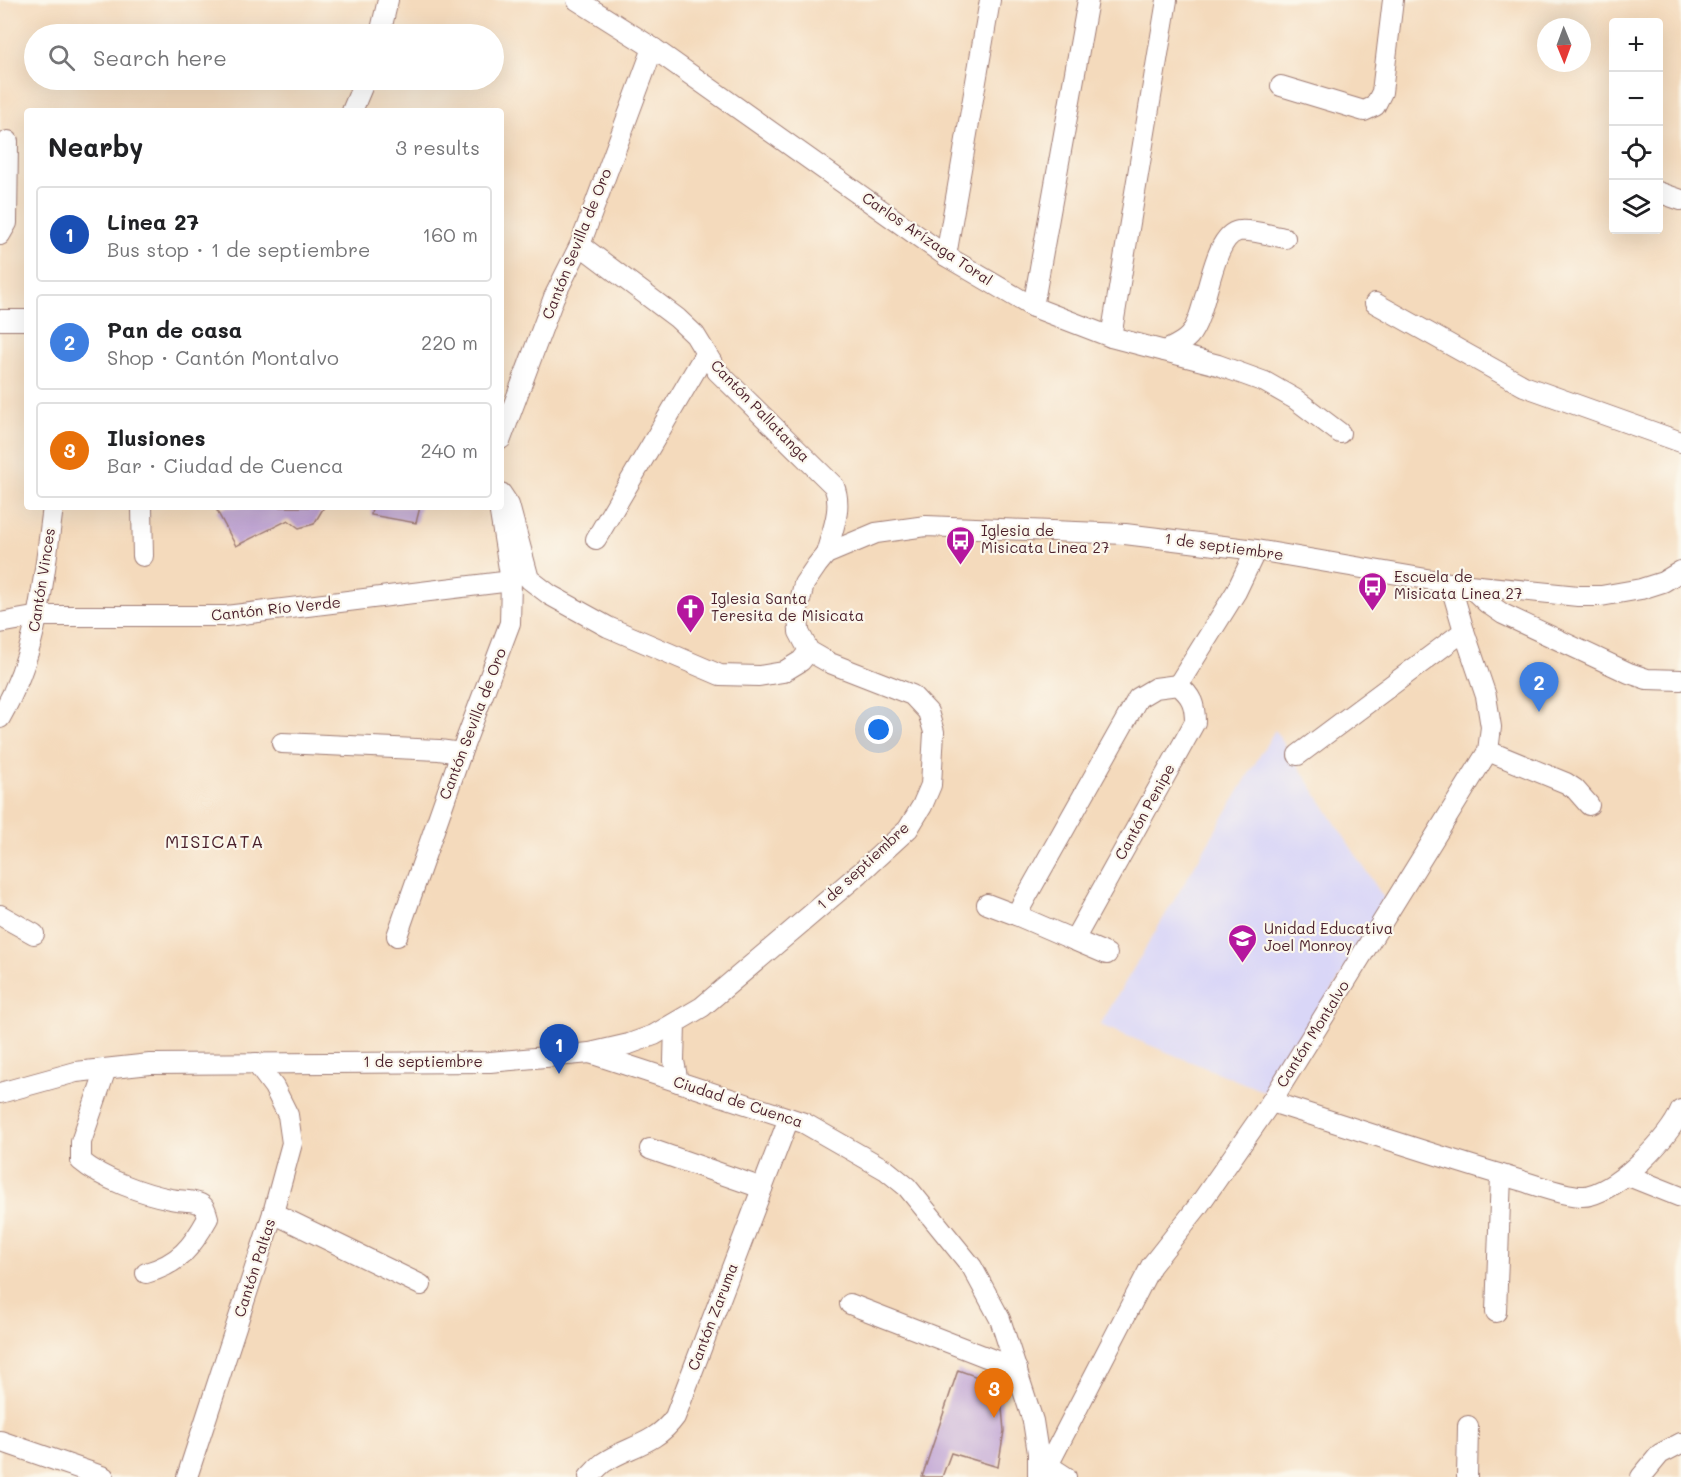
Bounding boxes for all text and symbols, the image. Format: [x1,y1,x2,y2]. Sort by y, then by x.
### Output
north arrow [1537,18,1591,72]
map controls [1609,18,1663,234]
button: + [1609,18,1663,72]
search box [24,24,504,90]
icon: search [45,41,78,74]
text: Search here [93,43,227,72]
button: − [1609,72,1663,126]
button: locate [1609,126,1663,180]
text: Nearby [48,130,143,164]
text: 3 results [395,134,480,160]
street label: Cantón Sevilla de Oro [537,165,616,322]
button: layers [1609,180,1663,234]
street label: Carlos Arízaga Toral [858,187,997,289]
text: Linea 27 [107,207,199,236]
text: 1 [65,221,74,247]
text: 160 m [422,221,478,247]
text: Bus stop · 1 de septiembre [107,236,370,262]
text: Pan de casa [107,315,242,344]
text: 2 [64,329,75,355]
text: 220 m [421,329,478,355]
text: Shop · Cantón Montalvo [107,344,339,370]
street label: Cantón Pallatanga [707,355,815,466]
text: Ilusiones [107,423,205,452]
text: 3 [64,437,76,463]
text: 240 m [420,437,478,463]
text: Bar · Ciudad de Cuenca [107,452,343,478]
place label: Iglesia de Misicata Linea 27 [981,520,1109,557]
bus stop icon: Iglesia de Misicata Linea 27 [944,524,976,566]
street label: Cantón Vinces [23,526,59,633]
street label: 1 de septiembre [1163,528,1285,564]
place label: Escuela de Misicata Linea 27 [1394,566,1522,603]
bus stop icon: Escuela de Misicata Linea 27 [1357,570,1389,612]
place label: Iglesia Santa Teresita de Misicata [711,588,864,625]
street label: Cantón Río Verde [210,591,342,625]
church icon: Iglesia Santa Teresita de Misicata [674,592,706,634]
street label: Cantón Sevilla de Oro [434,645,510,802]
pin: 2 [1520,662,1558,712]
your location [864,715,893,744]
street label: Cantón Penipe [1109,760,1179,863]
street label: 1 de septiembre [812,817,913,913]
district label: MISICATA [165,829,265,853]
place label: Unidad Educativa Joel Monroy [1264,918,1393,955]
school or university icon: Unidad Educativa Joel Monroy [1227,922,1259,964]
street label: Cantón Montalvo [1271,976,1353,1091]
pin: 1 [540,1024,578,1074]
street label: 1 de septiembre [363,1051,483,1071]
street label: Ciudad de Cuenca [671,1071,806,1131]
street label: Cantón Paltas [229,1216,279,1320]
street label: Cantón Zaruma [682,1260,742,1373]
pin: 3 [974,1368,1014,1418]

